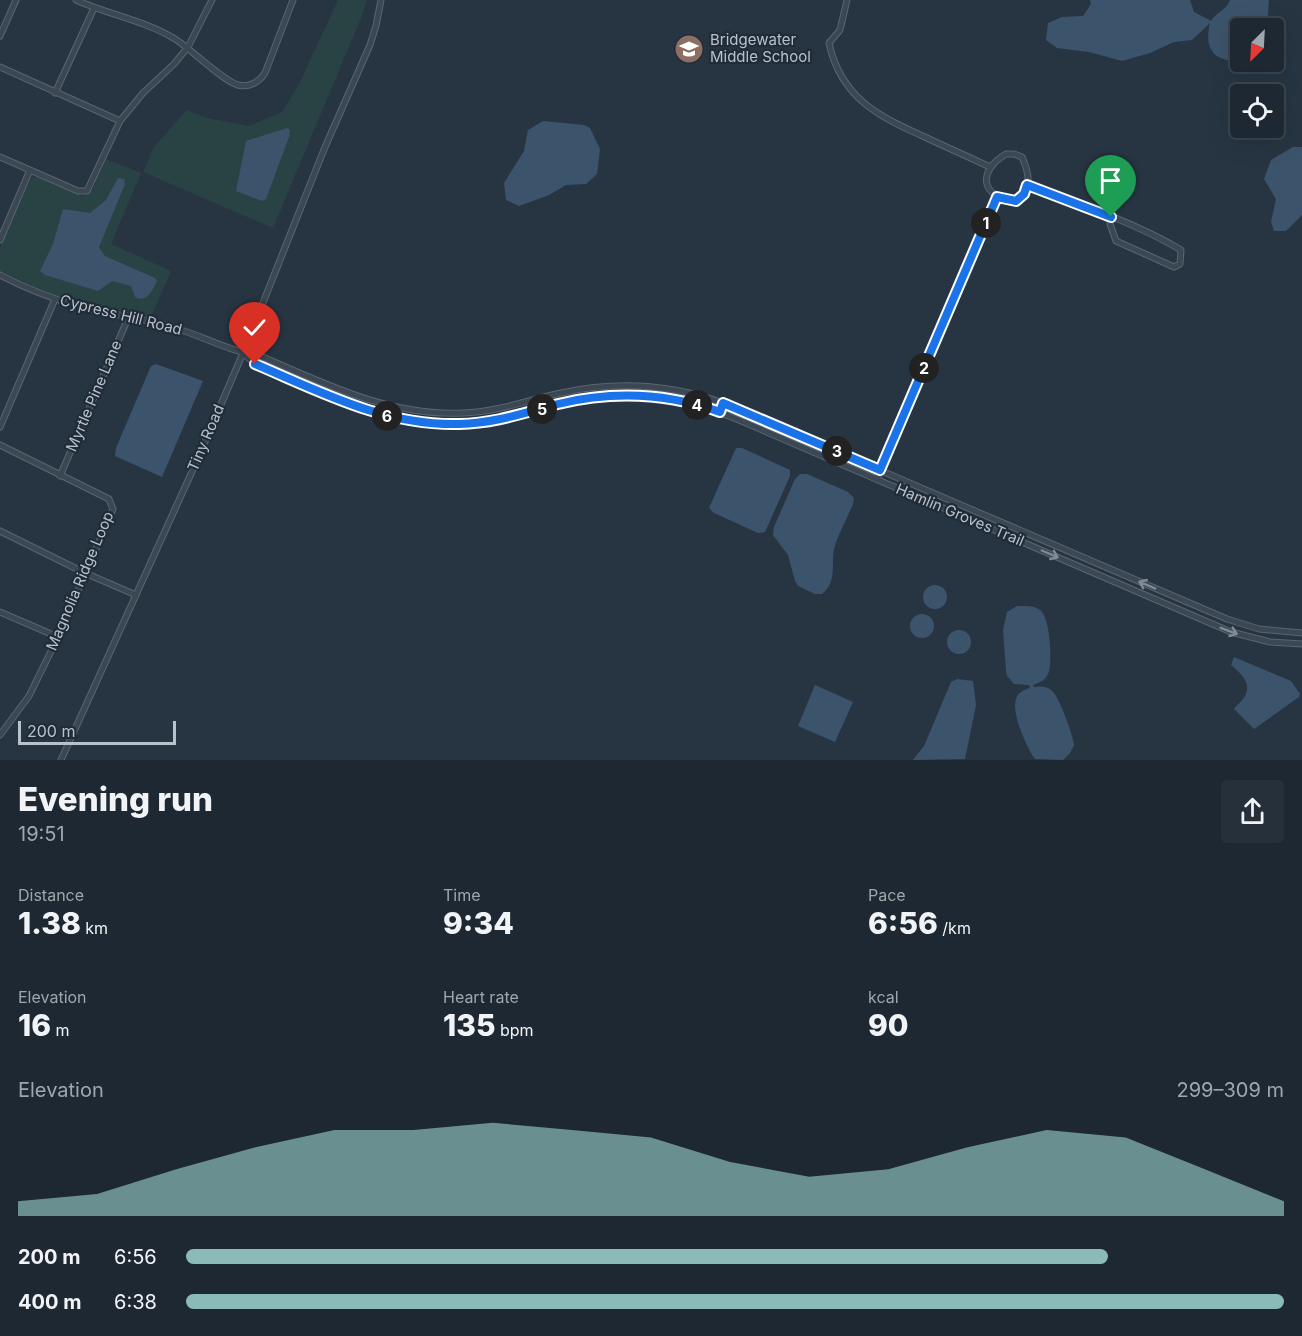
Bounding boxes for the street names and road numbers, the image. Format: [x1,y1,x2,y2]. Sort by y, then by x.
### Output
street label: Cypress Hill Road [58,290,184,339]
street label: Myrtle Pine Lane [62,337,126,454]
street label: Tiny Road [183,402,228,474]
street label: Hamlin Groves Trail [893,479,1027,550]
street label: Magnolia Ridge Loop [42,508,117,653]

